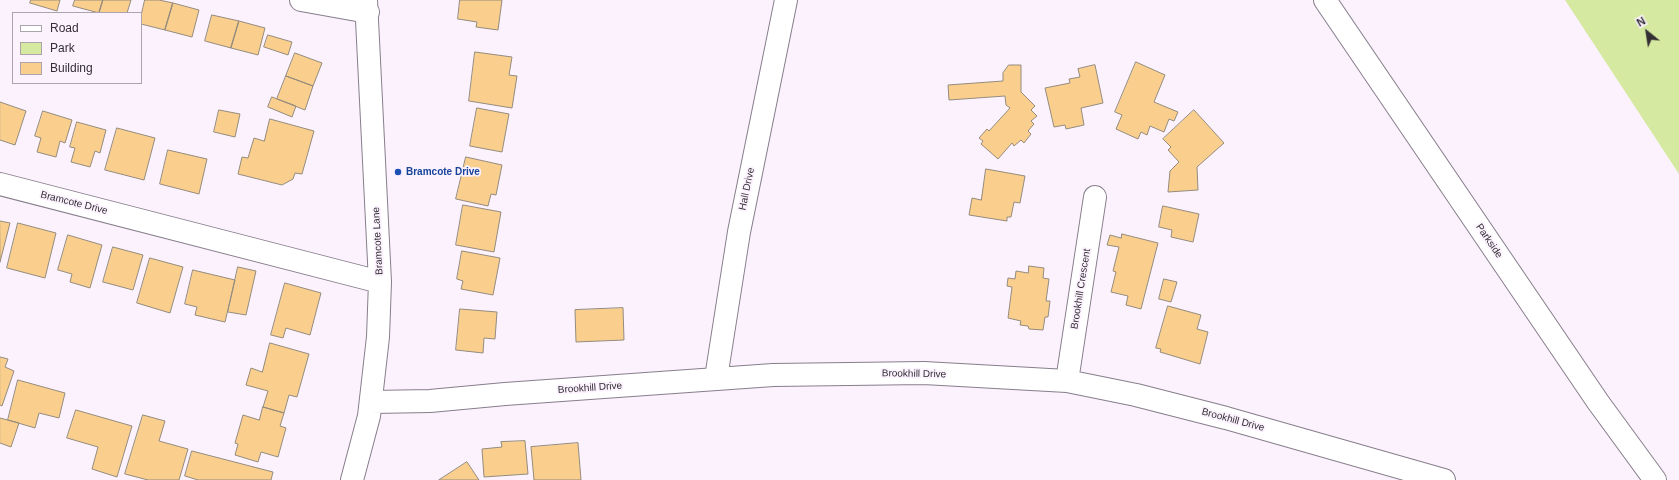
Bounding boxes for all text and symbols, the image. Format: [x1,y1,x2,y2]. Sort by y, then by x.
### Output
legend [12,12,142,84]
north arrow [1627,12,1667,52]
text: N [1635,14,1647,29]
text: Road [50,21,79,35]
text: Park [50,41,75,55]
text: Building [50,61,93,75]
place label: Bramcote Drive [406,166,480,178]
marker: Bramcote Drive [393,167,403,177]
street label: Hall Drive [737,167,757,211]
street label: Bramcote Drive [39,189,109,217]
street label: Bramcote Lane [370,207,386,275]
street label: Parkside [1473,222,1505,260]
street label: Brookhill Crescent [1069,248,1093,330]
street label: Brookhill Drive [882,367,946,381]
street label: Brookhill Drive [557,380,623,396]
street label: Brookhill Drive [1200,406,1266,434]

